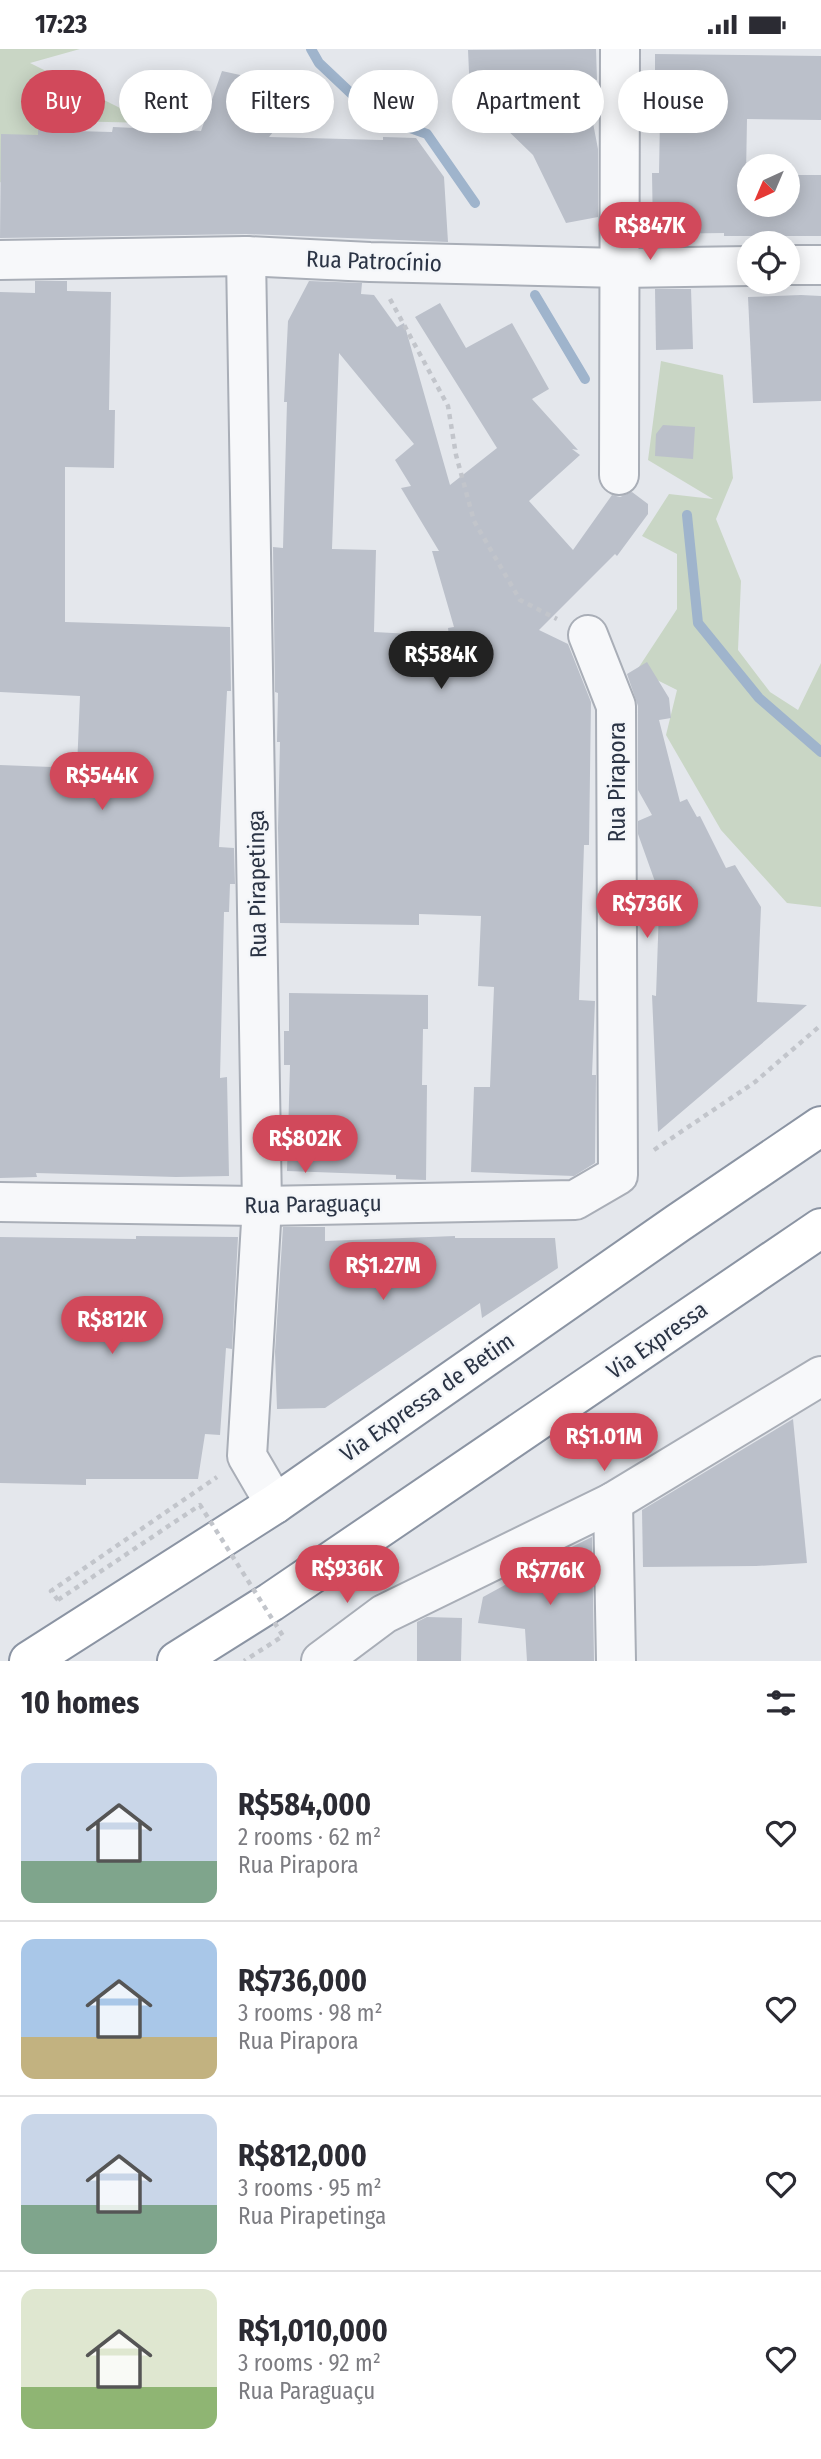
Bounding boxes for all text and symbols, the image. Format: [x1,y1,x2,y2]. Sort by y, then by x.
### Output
text: 17:23 [35,9,87,40]
chip: Buy [21,70,105,133]
chip: Rent [119,70,212,133]
chip: Filters [226,70,334,133]
chip: New [348,70,438,133]
chip: Apartment [452,70,604,133]
chip: House [618,70,728,133]
north arrow [737,154,800,217]
map controls [737,154,800,294]
pin: R$847K [593,203,707,262]
text: R$847K [615,211,685,239]
button: locate [737,231,800,294]
street label: Rua Patrocínio [306,245,442,277]
pin: R$584K [384,631,498,691]
text: R$584K [405,640,477,668]
street label: Rua Pirapora [603,722,631,842]
pin: R$544K [45,753,159,812]
text: R$544K [66,761,138,789]
street label: Rua Pirapetinga [242,810,272,958]
pin: R$736K [590,881,704,940]
text: R$736K [612,889,682,917]
pin: R$802K [248,1115,362,1175]
text: R$802K [269,1124,341,1152]
street label: Rua Paraguaçu [244,1189,382,1219]
pin: R$1.27M [318,1243,448,1302]
text: R$1.27M [345,1251,421,1279]
street label: Via Expressa [601,1295,713,1385]
pin: R$812K [55,1297,169,1356]
text: R$812K [77,1305,147,1333]
street label: Via Expressa de Betim [335,1326,519,1468]
pin: R$1.01M [539,1413,669,1473]
text: R$1.01M [566,1422,642,1450]
pin: R$936K [290,1545,404,1605]
pin: R$776K [493,1547,607,1607]
text: R$936K [311,1554,383,1582]
text: R$776K [516,1556,584,1584]
icon: filters [762,1684,800,1722]
text: 10 homes [21,1685,139,1721]
text: R$584,000 [238,1787,371,1823]
icon: home [77,1791,161,1875]
icon: heart [762,1814,800,1852]
text: 2 rooms · 62 m² [238,1823,381,1851]
text: Rua Pirapora [238,1851,359,1879]
text: R$736,000 [238,1963,367,1999]
icon: home [77,1967,161,2051]
icon: heart [762,1990,800,2028]
text: 3 rooms · 98 m² [238,1999,383,2027]
text: Rua Pirapora [238,2027,359,2055]
text: R$812,000 [238,2138,367,2174]
icon: home [77,2142,161,2226]
icon: heart [762,2165,800,2203]
text: 3 rooms · 95 m² [238,2174,382,2202]
text: Rua Pirapetinga [238,2202,386,2230]
text: R$1,010,000 [238,2313,388,2349]
icon: home [77,2317,161,2401]
icon: heart [762,2340,800,2378]
text: 3 rooms · 92 m² [238,2349,381,2377]
text: Rua Paraguaçu [238,2377,375,2405]

